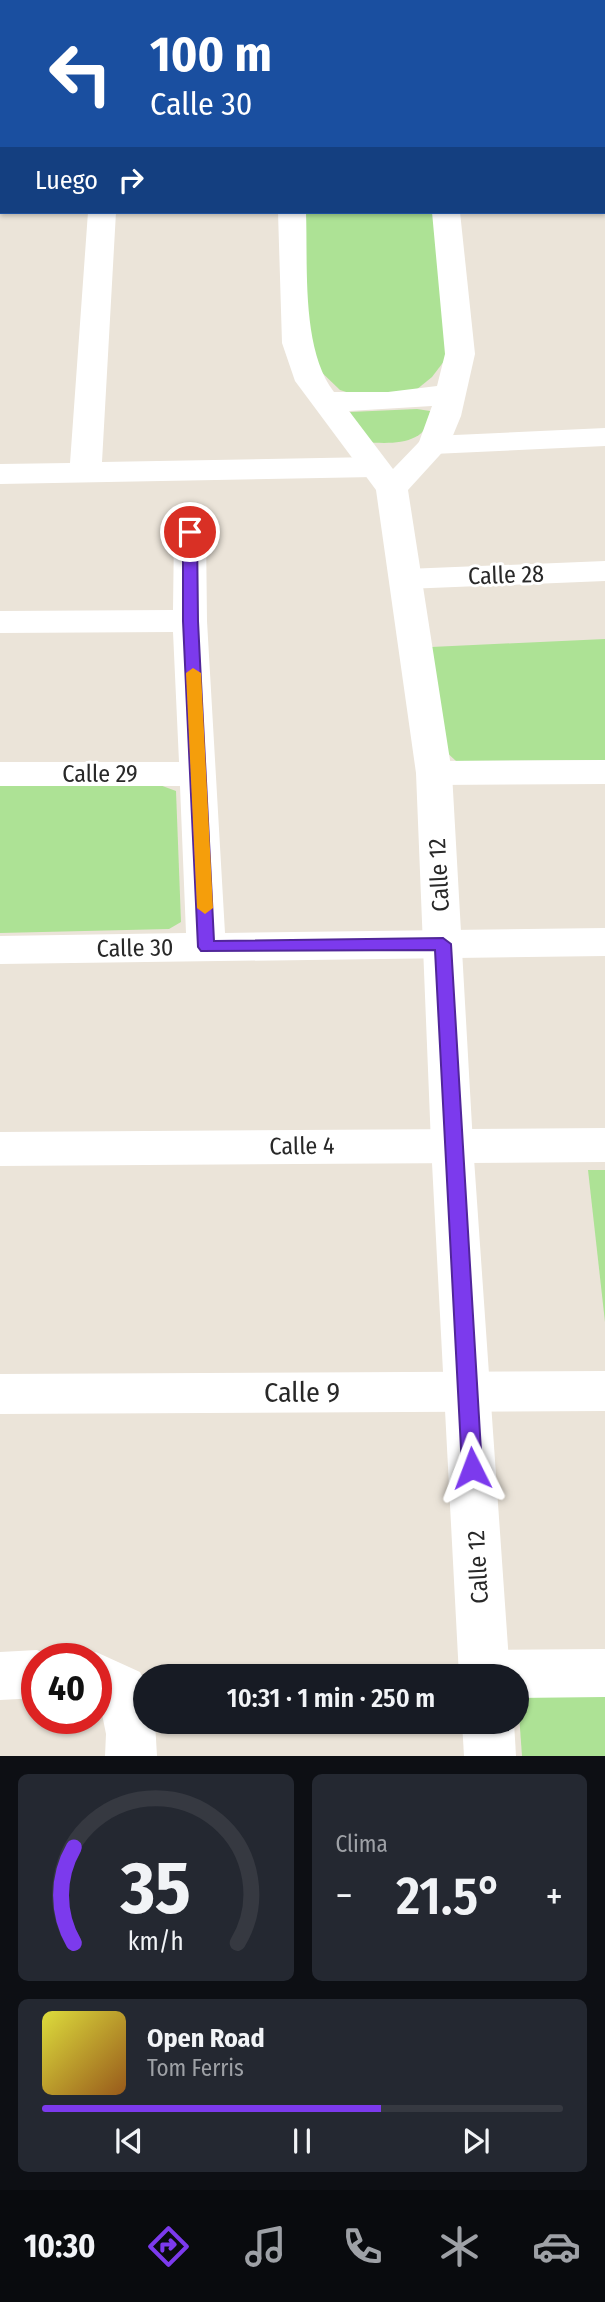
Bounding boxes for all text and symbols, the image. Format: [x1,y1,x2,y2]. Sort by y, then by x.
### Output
text: 100 m [150,25,272,84]
icon: left [35,28,126,119]
text: Calle 30 [150,85,252,123]
icon: right [112,161,150,199]
text: Luego [35,165,98,196]
pin [160,502,220,562]
icon: arrive [171,513,209,551]
street label: Calle 28 [467,560,545,590]
street label: Calle 29 [62,760,138,788]
street label: Calle 12 [423,838,455,912]
street label: Calle 30 [96,933,174,963]
street label: Calle 4 [269,1131,335,1161]
street label: Calle 9 [264,1376,340,1409]
position arrow [435,1431,509,1505]
street label: Calle 12 [462,1530,494,1604]
speed limit sign: 40 [21,1643,112,1734]
text: 10:31 · 1 min · 250 m [227,1683,435,1714]
text: Clima [336,1830,388,1858]
text: 35 [120,1846,191,1933]
text: 21.5° [396,1865,502,1928]
text: − [336,1873,353,1919]
text: + [546,1873,563,1919]
text: km/h [128,1927,184,1957]
text: Open Road [147,2023,265,2054]
text: Tom Ferris [147,2054,244,2082]
icon: previous [110,2122,148,2160]
icon: pause [283,2122,321,2160]
icon: next [457,2122,495,2160]
icon: directions [144,2222,193,2271]
icon: music [241,2222,290,2271]
icon: phone [338,2222,387,2271]
icon: climate [435,2222,484,2271]
icon: car [532,2222,581,2271]
text: 10:30 [24,2227,96,2265]

